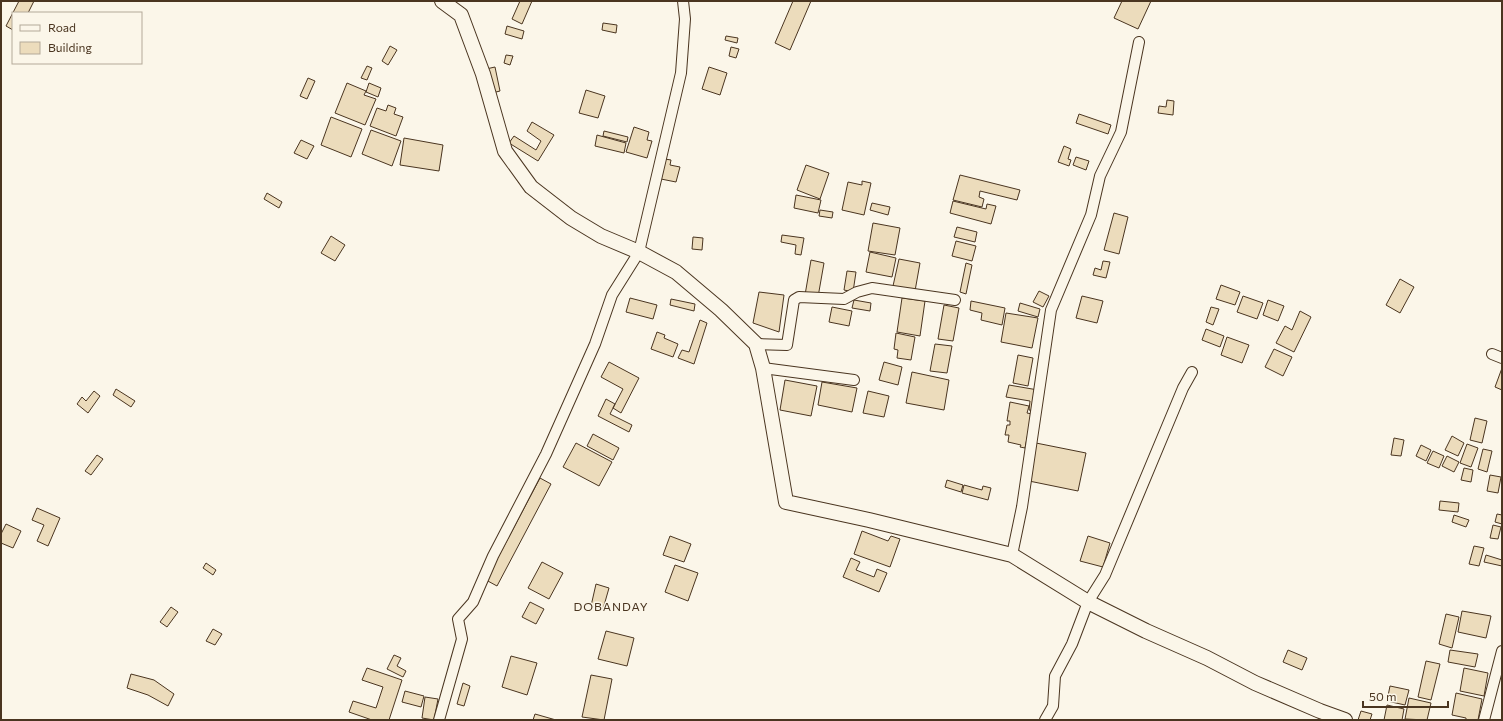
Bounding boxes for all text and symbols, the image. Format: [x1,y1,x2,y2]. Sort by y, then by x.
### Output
legend [12,12,142,64]
text: Road [48,20,76,34]
text: Building [48,40,92,54]
district label: DOBANDAY [573,599,649,613]
scale bar [1363,683,1448,709]
text: 50 m [1369,689,1397,703]

